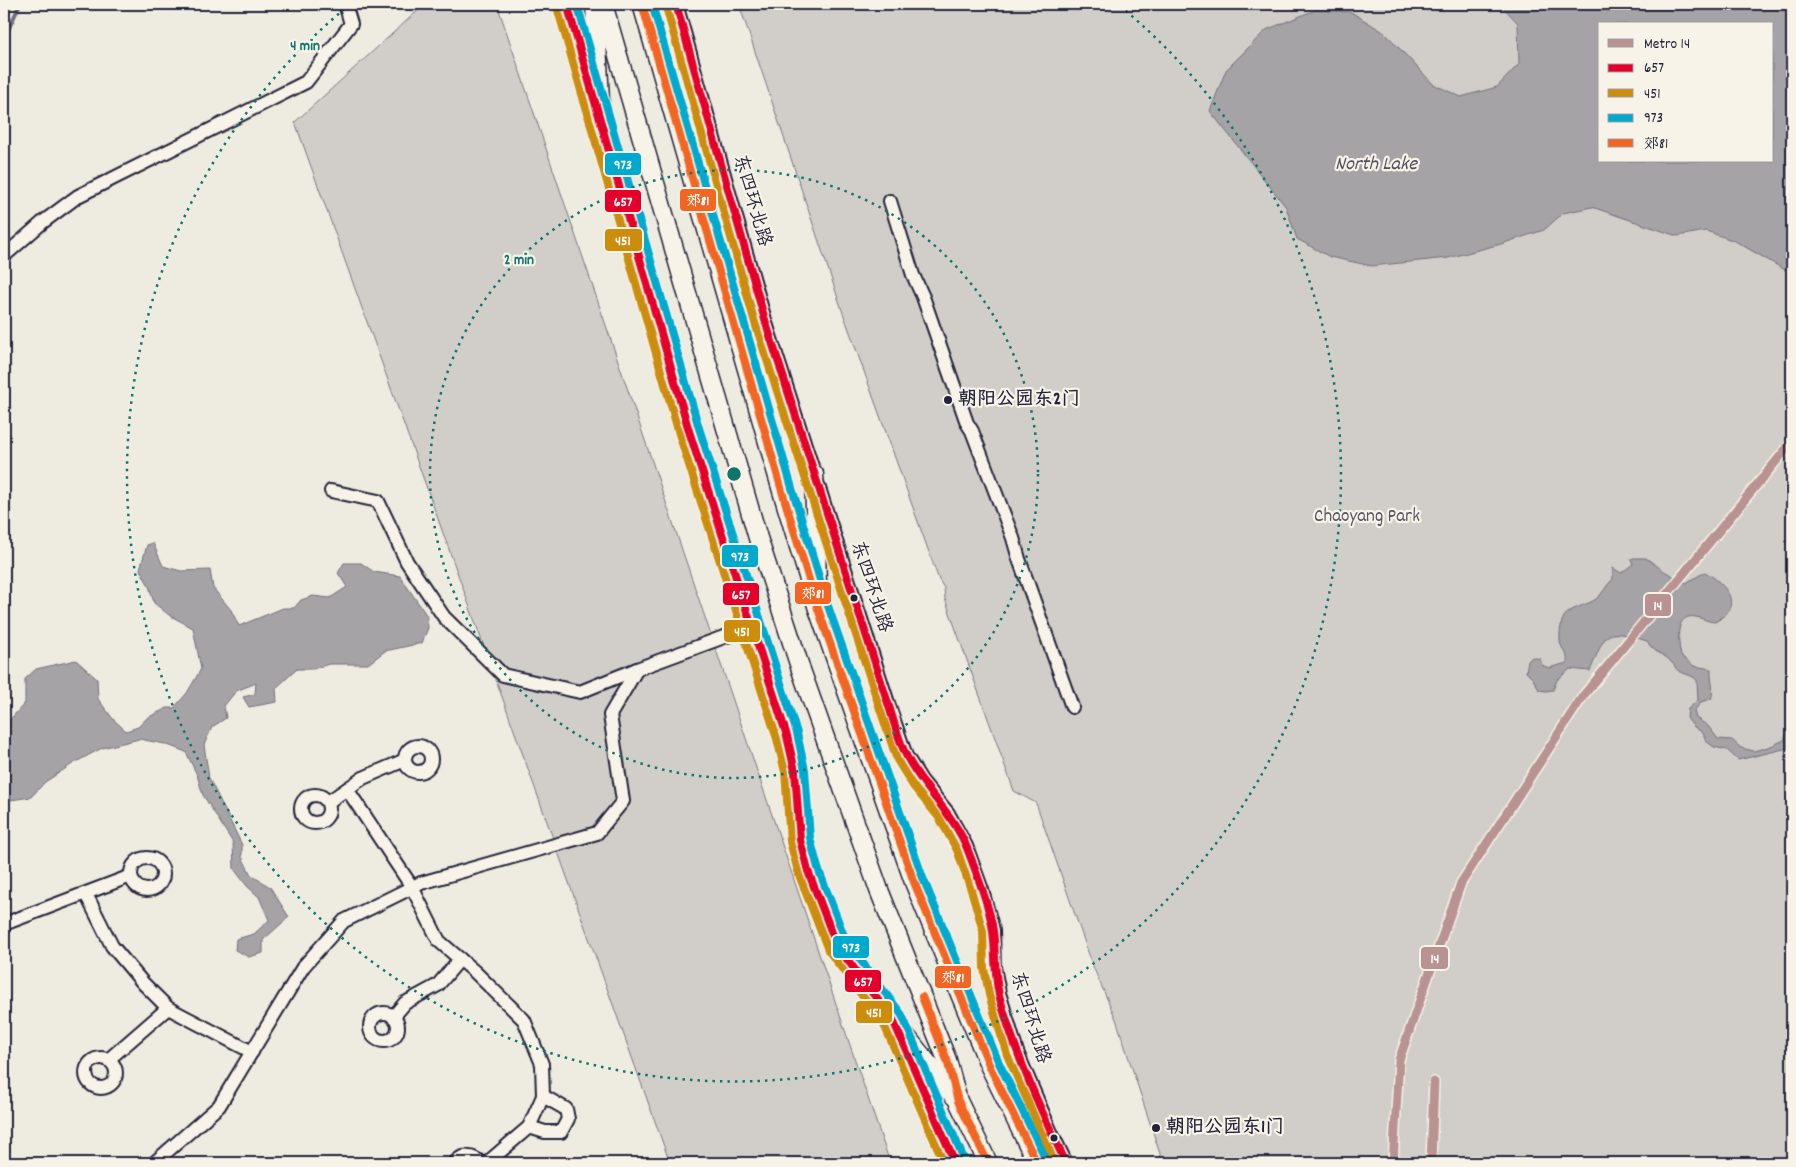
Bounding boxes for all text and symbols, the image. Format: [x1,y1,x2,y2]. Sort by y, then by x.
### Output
legend [1598,22,1774,162]
text: Metro 14 [1644,34,1690,56]
text: 4 min [290,36,320,58]
text: 657 [1644,58,1664,80]
text: 451 [1644,84,1660,106]
text: 973 [1644,108,1663,130]
text: 郊81 [1644,134,1668,156]
water label: North Lake [1335,151,1418,179]
line badge: 973 [604,152,642,176]
street label: 东四环北路 [725,152,777,250]
text: 973 [614,156,632,176]
line badge: 郊81 [679,188,717,212]
line badge: 657 [604,189,642,213]
text: 郊81 [687,192,709,212]
text: 657 [614,193,633,213]
line badge: 451 [604,228,643,252]
text: 451 [615,232,631,252]
text: 2 min [504,250,534,272]
place label: 朝阳公园东2门 [958,387,1080,414]
marker: 朝阳公园东2门 [942,394,954,406]
centre of rings [725,465,743,483]
park label: Chaoyang Park [1314,504,1420,531]
street label: 东四环北路 [842,538,898,636]
line badge: 973 [721,544,759,568]
text: 973 [731,548,749,568]
line badge: 郊81 [794,581,832,605]
line badge: 657 [722,582,760,606]
text: 郊81 [802,585,824,605]
text: 657 [732,586,751,606]
unlabelled marker [849,593,859,603]
line badge: 14 [1644,593,1672,617]
text: 14 [1654,597,1663,617]
line badge: 451 [723,619,761,643]
text: 451 [734,623,750,643]
line badge: 973 [832,935,870,959]
text: 973 [842,939,860,959]
line badge: 14 [1420,946,1449,970]
text: 14 [1431,950,1440,970]
line badge: 郊81 [934,965,972,989]
line badge: 657 [844,969,882,993]
text: 郊81 [942,969,964,989]
street label: 东四环北路 [1002,969,1056,1067]
text: 657 [854,973,873,993]
line badge: 451 [855,1000,893,1024]
text: 451 [866,1004,882,1024]
place label: 朝阳公园东1门 [1166,1115,1284,1142]
marker: 朝阳公园东1门 [1150,1122,1162,1134]
unlabelled marker [1049,1133,1059,1143]

